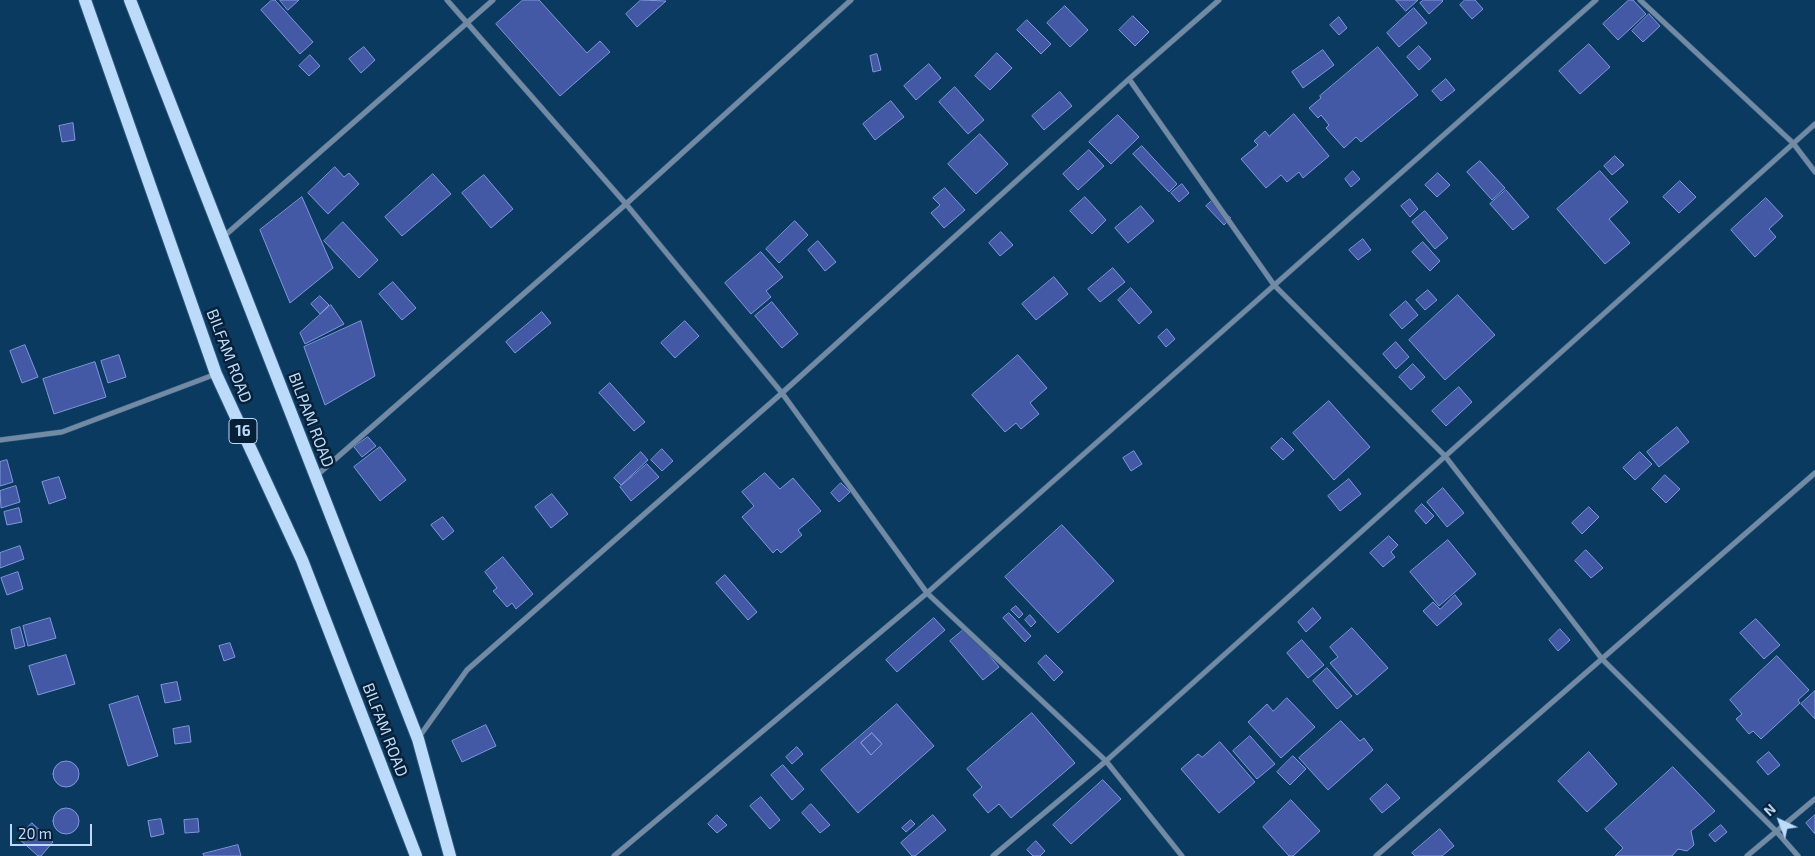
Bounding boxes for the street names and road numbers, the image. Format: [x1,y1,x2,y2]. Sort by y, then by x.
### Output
street label: BILFAM ROAD [202,306,256,406]
street label: BILPAM ROAD [284,370,338,470]
road number: 16 [229,418,257,444]
street label: BILFAM ROAD [358,680,412,780]

